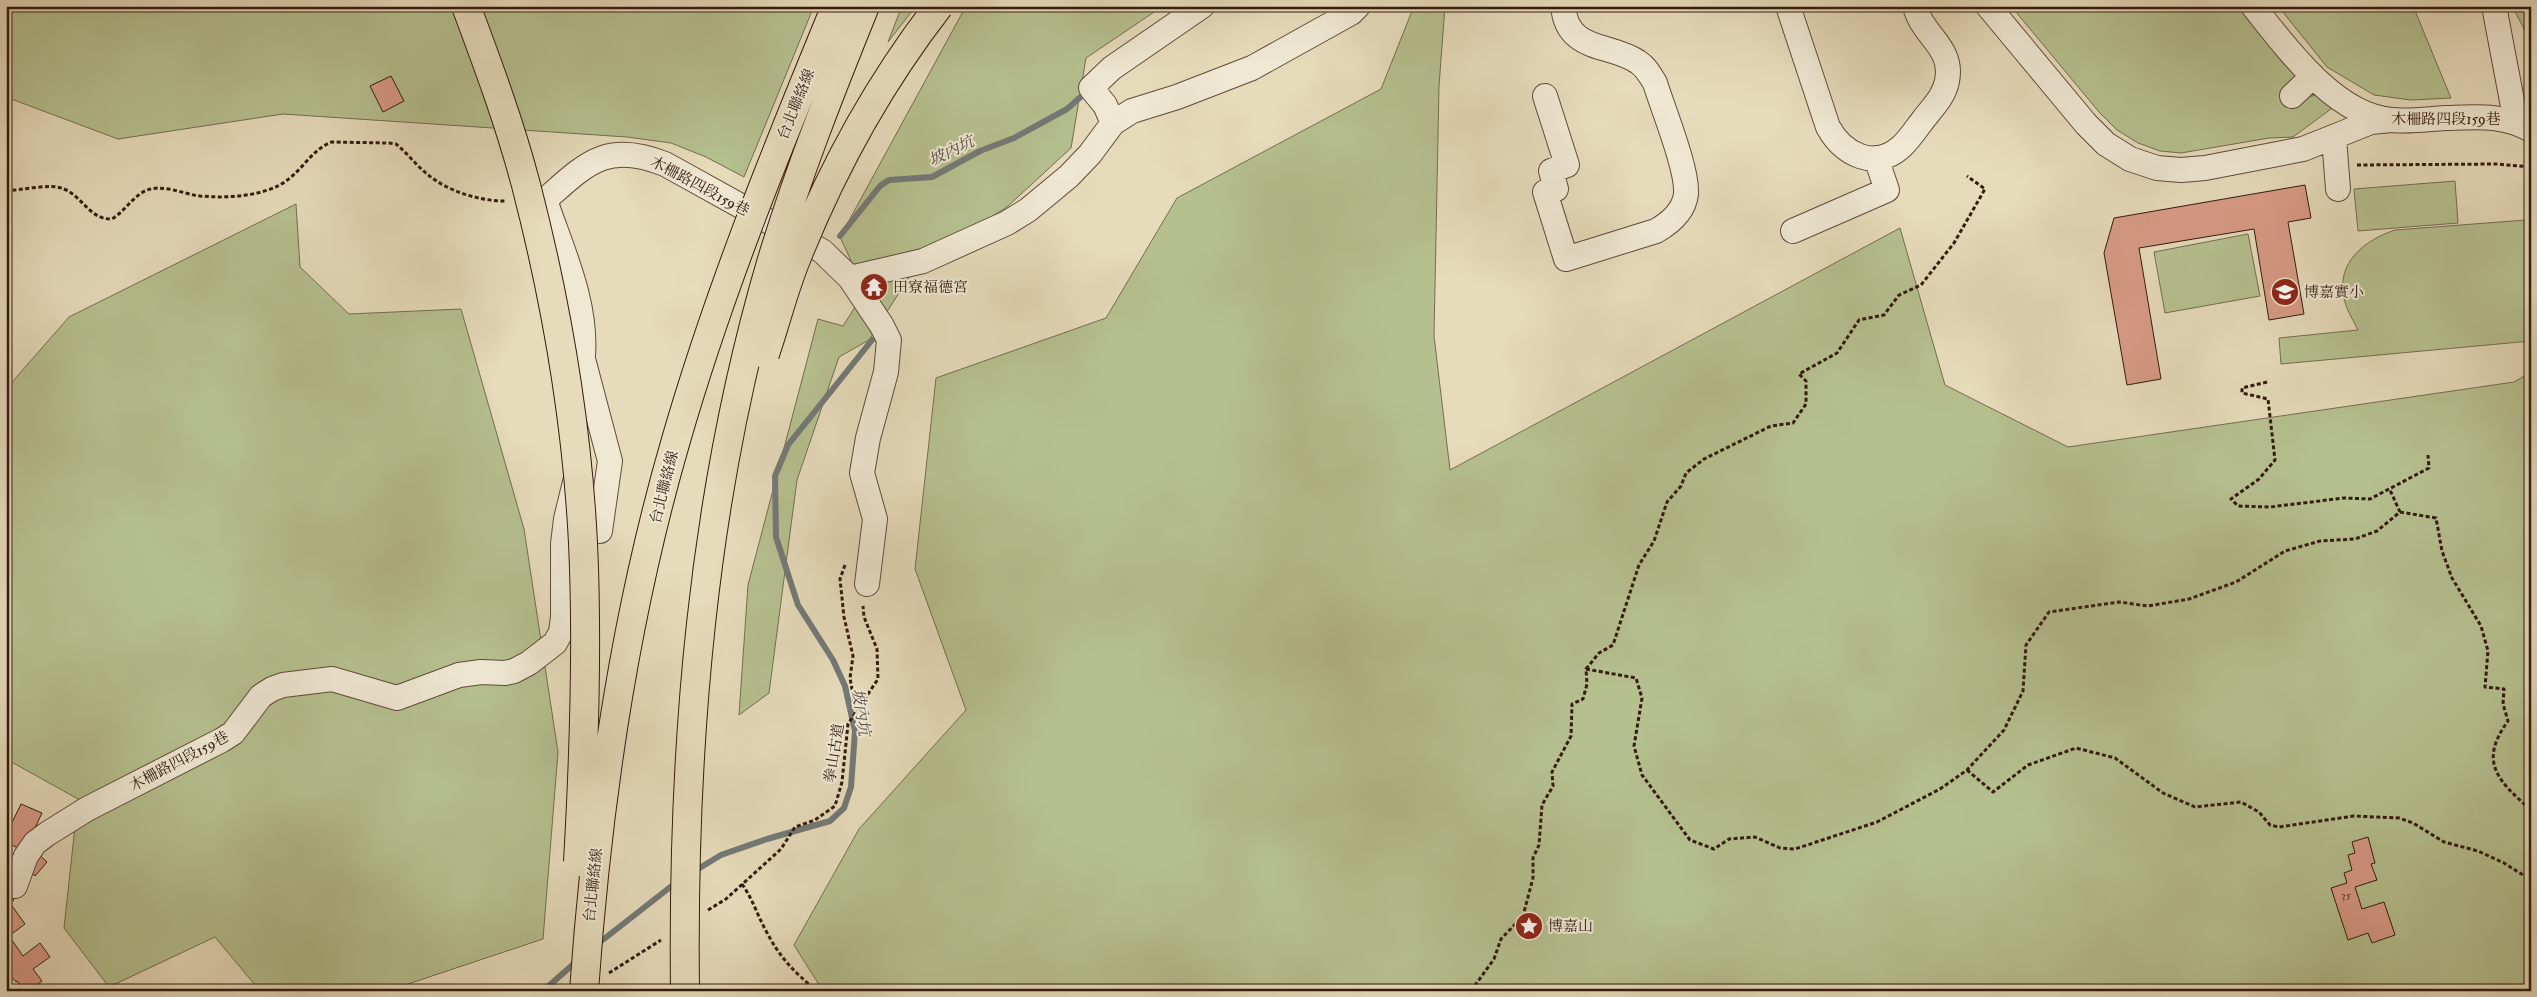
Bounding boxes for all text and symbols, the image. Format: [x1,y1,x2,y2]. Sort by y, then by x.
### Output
street label: 台北聯絡線 [774,66,819,143]
street label: 木柵路四段159巷 [2391,110,2501,129]
water label: 坡內坑 [925,131,979,170]
street label: 木柵路四段159巷 [647,152,753,221]
temple icon: 田寮福德宮 [859,272,889,302]
school or university icon: 博嘉實小 [2270,277,2300,307]
place label: 田寮福德宮 [893,278,968,297]
place label: 博嘉實小 [2304,283,2364,302]
street label: 台北聯絡線 [646,448,683,526]
water label: 坡內坑 [847,687,875,739]
street label: 拳山古道 [820,722,849,784]
street label: 木柵路四段159巷 [126,727,232,796]
street label: 台北聯絡線 [580,847,607,923]
house number: 35 [2341,888,2352,903]
place icon: 博嘉山 [1514,911,1544,941]
place label: 博嘉山 [1548,917,1593,936]

